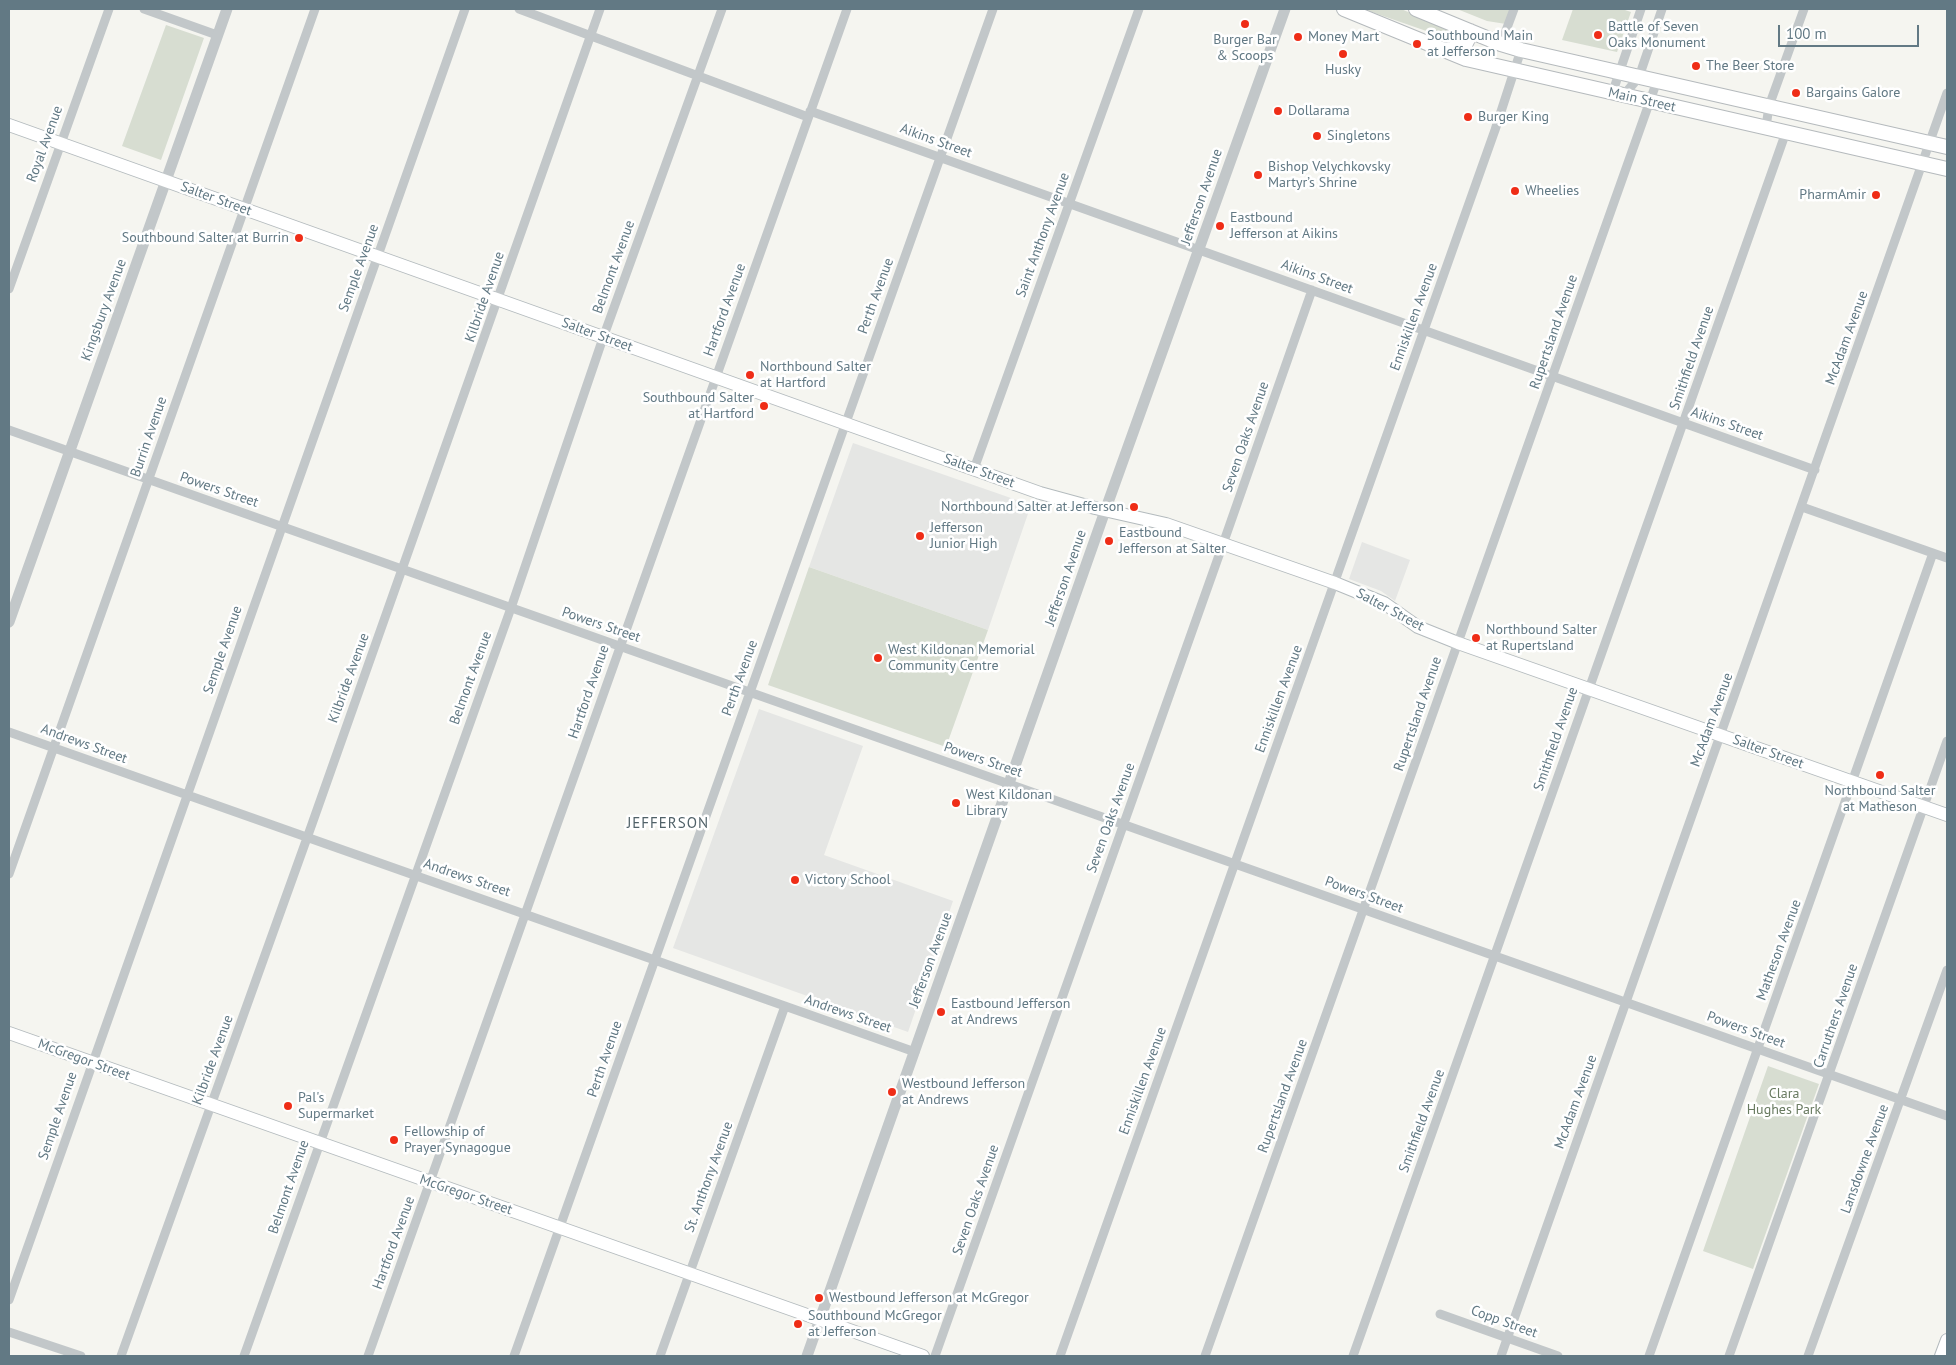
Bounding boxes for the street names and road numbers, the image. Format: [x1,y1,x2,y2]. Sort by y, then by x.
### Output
street label: Main Street [1607,84,1677,116]
street label: Royal Avenue [23,104,67,184]
street label: Aikins Street [898,120,974,162]
street label: Jefferson Avenue [1178,147,1226,247]
street label: Saint Anthony Avenue [1013,170,1073,300]
street label: Salter Street [178,178,254,220]
street label: Belmont Avenue [589,218,639,316]
street label: Semple Avenue [335,222,383,314]
street label: Kilbride Avenue [462,250,508,344]
street label: Perth Avenue [855,256,897,336]
street label: Aikins Street [1279,256,1355,298]
street label: Kingsbury Avenue [78,257,130,363]
street label: Hartford Avenue [700,261,750,359]
street label: Enniskillen Avenue [1387,261,1441,373]
street label: Rupertsland Avenue [1527,273,1581,391]
street label: McAdam Avenue [1822,289,1872,387]
street label: Smithfield Avenue [1666,304,1718,412]
street label: Salter Street [559,314,635,356]
street label: Seven Oaks Avenue [1219,379,1273,495]
street label: Burrin Avenue [127,395,171,479]
street label: Aikins Street [1689,404,1765,444]
street label: Salter Street [941,450,1017,492]
street label: Powers Street [177,469,261,511]
street label: Jefferson Avenue [1042,528,1090,628]
street label: Salter Street [1353,585,1427,635]
street label: Semple Avenue [200,604,246,696]
street label: Powers Street [559,604,643,646]
street label: Belmont Avenue [446,629,496,727]
street label: Kilbride Avenue [325,631,373,725]
street label: Perth Avenue [719,638,761,718]
street label: Hartford Avenue [565,643,613,741]
street label: Enniskillen Avenue [1252,643,1306,755]
street label: Rupertsland Avenue [1391,655,1445,773]
street label: McAdam Avenue [1687,671,1737,769]
street label: Smithfield Avenue [1530,685,1582,793]
street label: Andrews Street [38,721,130,767]
street label: Salter Street [1730,731,1806,773]
street label: Powers Street [941,739,1025,781]
street label: Seven Oaks Avenue [1083,761,1139,875]
street label: Andrews Street [421,855,513,901]
street label: Powers Street [1323,873,1405,917]
street label: Matheson Avenue [1753,897,1805,1003]
street label: Jefferson Avenue [906,910,956,1010]
street label: Carruthers Avenue [1810,962,1862,1070]
street label: Andrews Street [802,991,894,1037]
street label: Powers Street [1705,1008,1787,1052]
street label: Kilbride Avenue [189,1013,237,1107]
street label: Perth Avenue [584,1019,626,1099]
street label: Enniskillen Avenue [1116,1025,1170,1137]
street label: McGregor Street [36,1036,132,1084]
street label: Rupertsland Avenue [1255,1037,1311,1155]
street label: McAdam Avenue [1551,1053,1601,1151]
street label: Smithfield Avenue [1396,1067,1448,1175]
street label: Semple Avenue [35,1070,81,1162]
street label: Lansdowne Avenue [1837,1102,1893,1216]
street label: St. Anthony Avenue [681,1119,737,1235]
street label: Belmont Avenue [265,1138,313,1236]
street label: Seven Oaks Avenue [949,1142,1003,1258]
street label: McGregor Street [417,1171,515,1219]
street label: Hartford Avenue [369,1194,419,1292]
street label: Copp Street [1468,1302,1540,1342]

